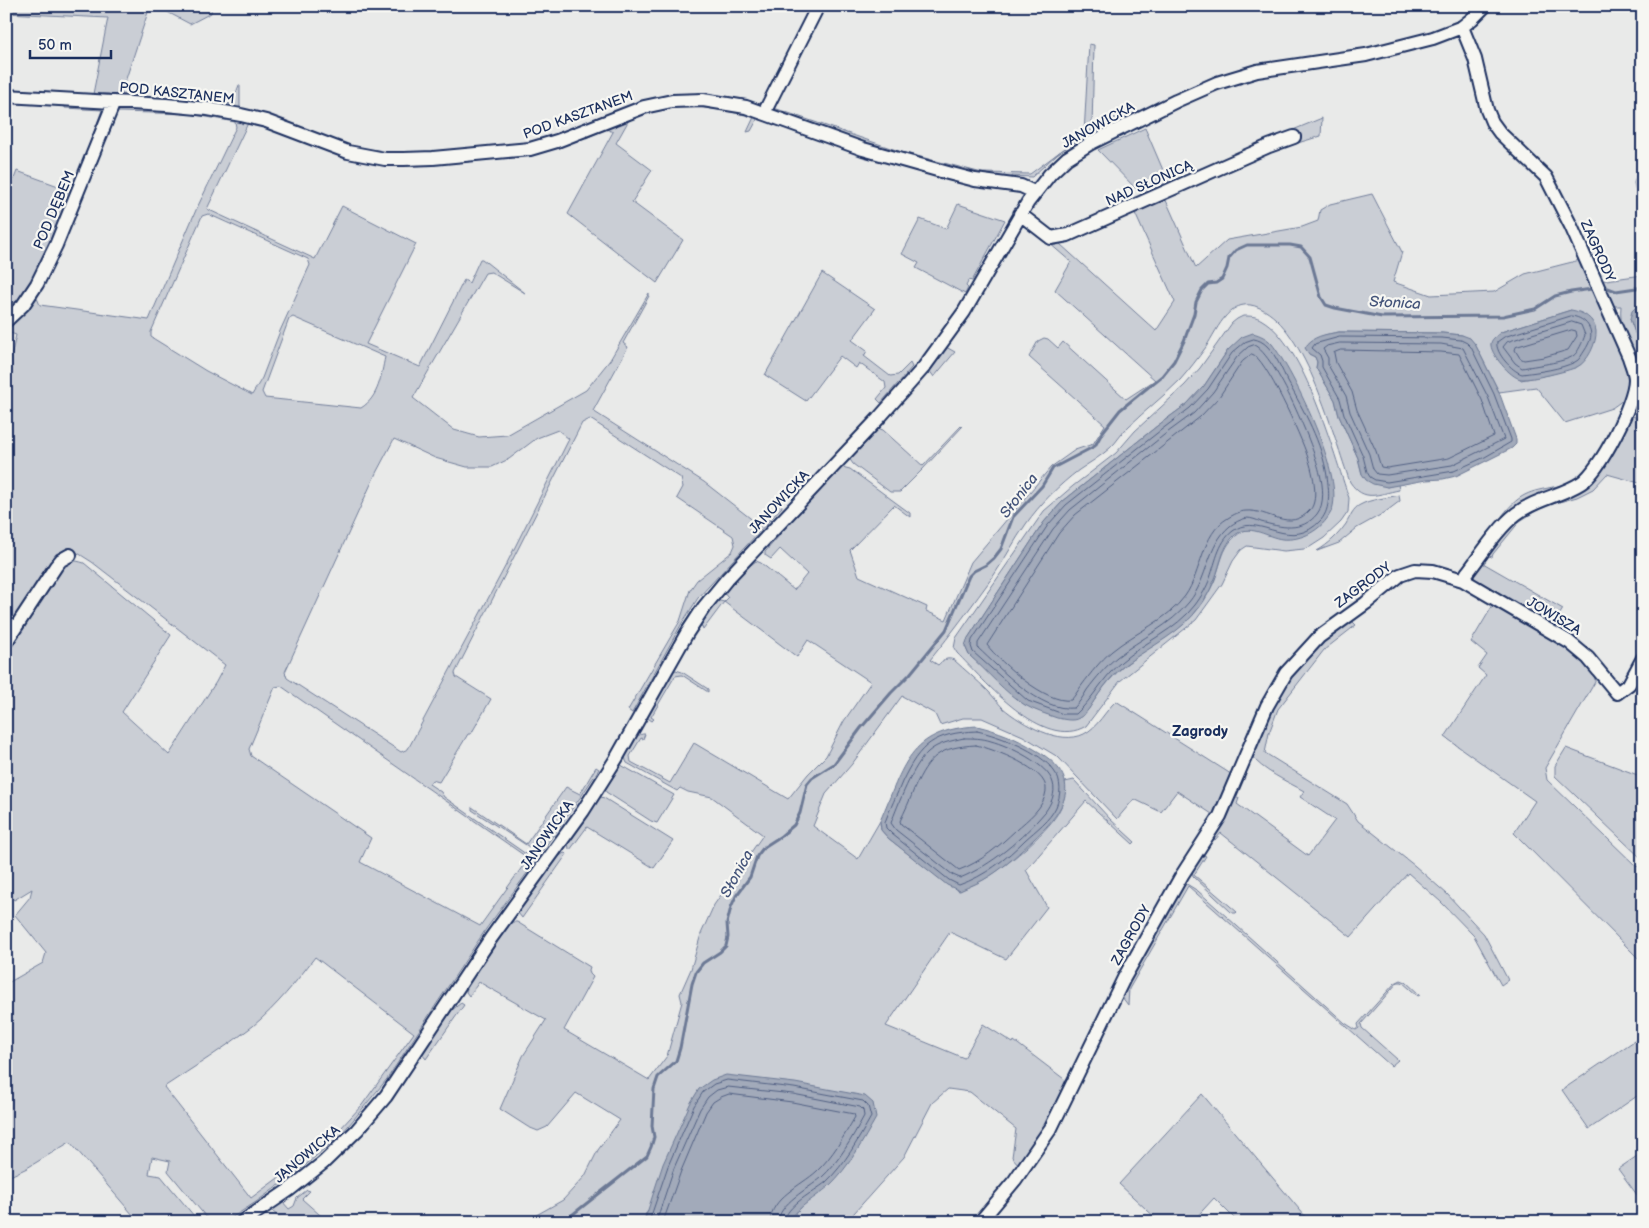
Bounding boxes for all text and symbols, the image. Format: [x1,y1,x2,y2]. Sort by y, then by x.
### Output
scale bar [30,28,111,60]
text: 50 m [38,36,72,55]
street label: POD KASZTANEM [119,79,235,107]
street label: POD KASZTANEM [521,87,635,143]
street label: JANOWICKA [1059,98,1138,152]
street label: NAD SŁONICĄ [1103,156,1196,210]
street label: POD DĘBEM [30,168,78,252]
street label: ZAGRODY [1576,217,1619,285]
water label: Słonica [1369,292,1421,314]
street label: JANOWICKA [745,466,813,537]
water label: Słonica [996,470,1042,522]
street label: ZAGRODY [1331,558,1395,612]
street label: JOWISZA [1524,593,1585,639]
district label: Zagrody [1172,722,1228,741]
street label: JANOWICKA [517,797,577,873]
water label: Słonica [716,847,758,901]
street label: ZAGRODY [1107,901,1155,969]
street label: JANOWICKA [271,1121,344,1186]

